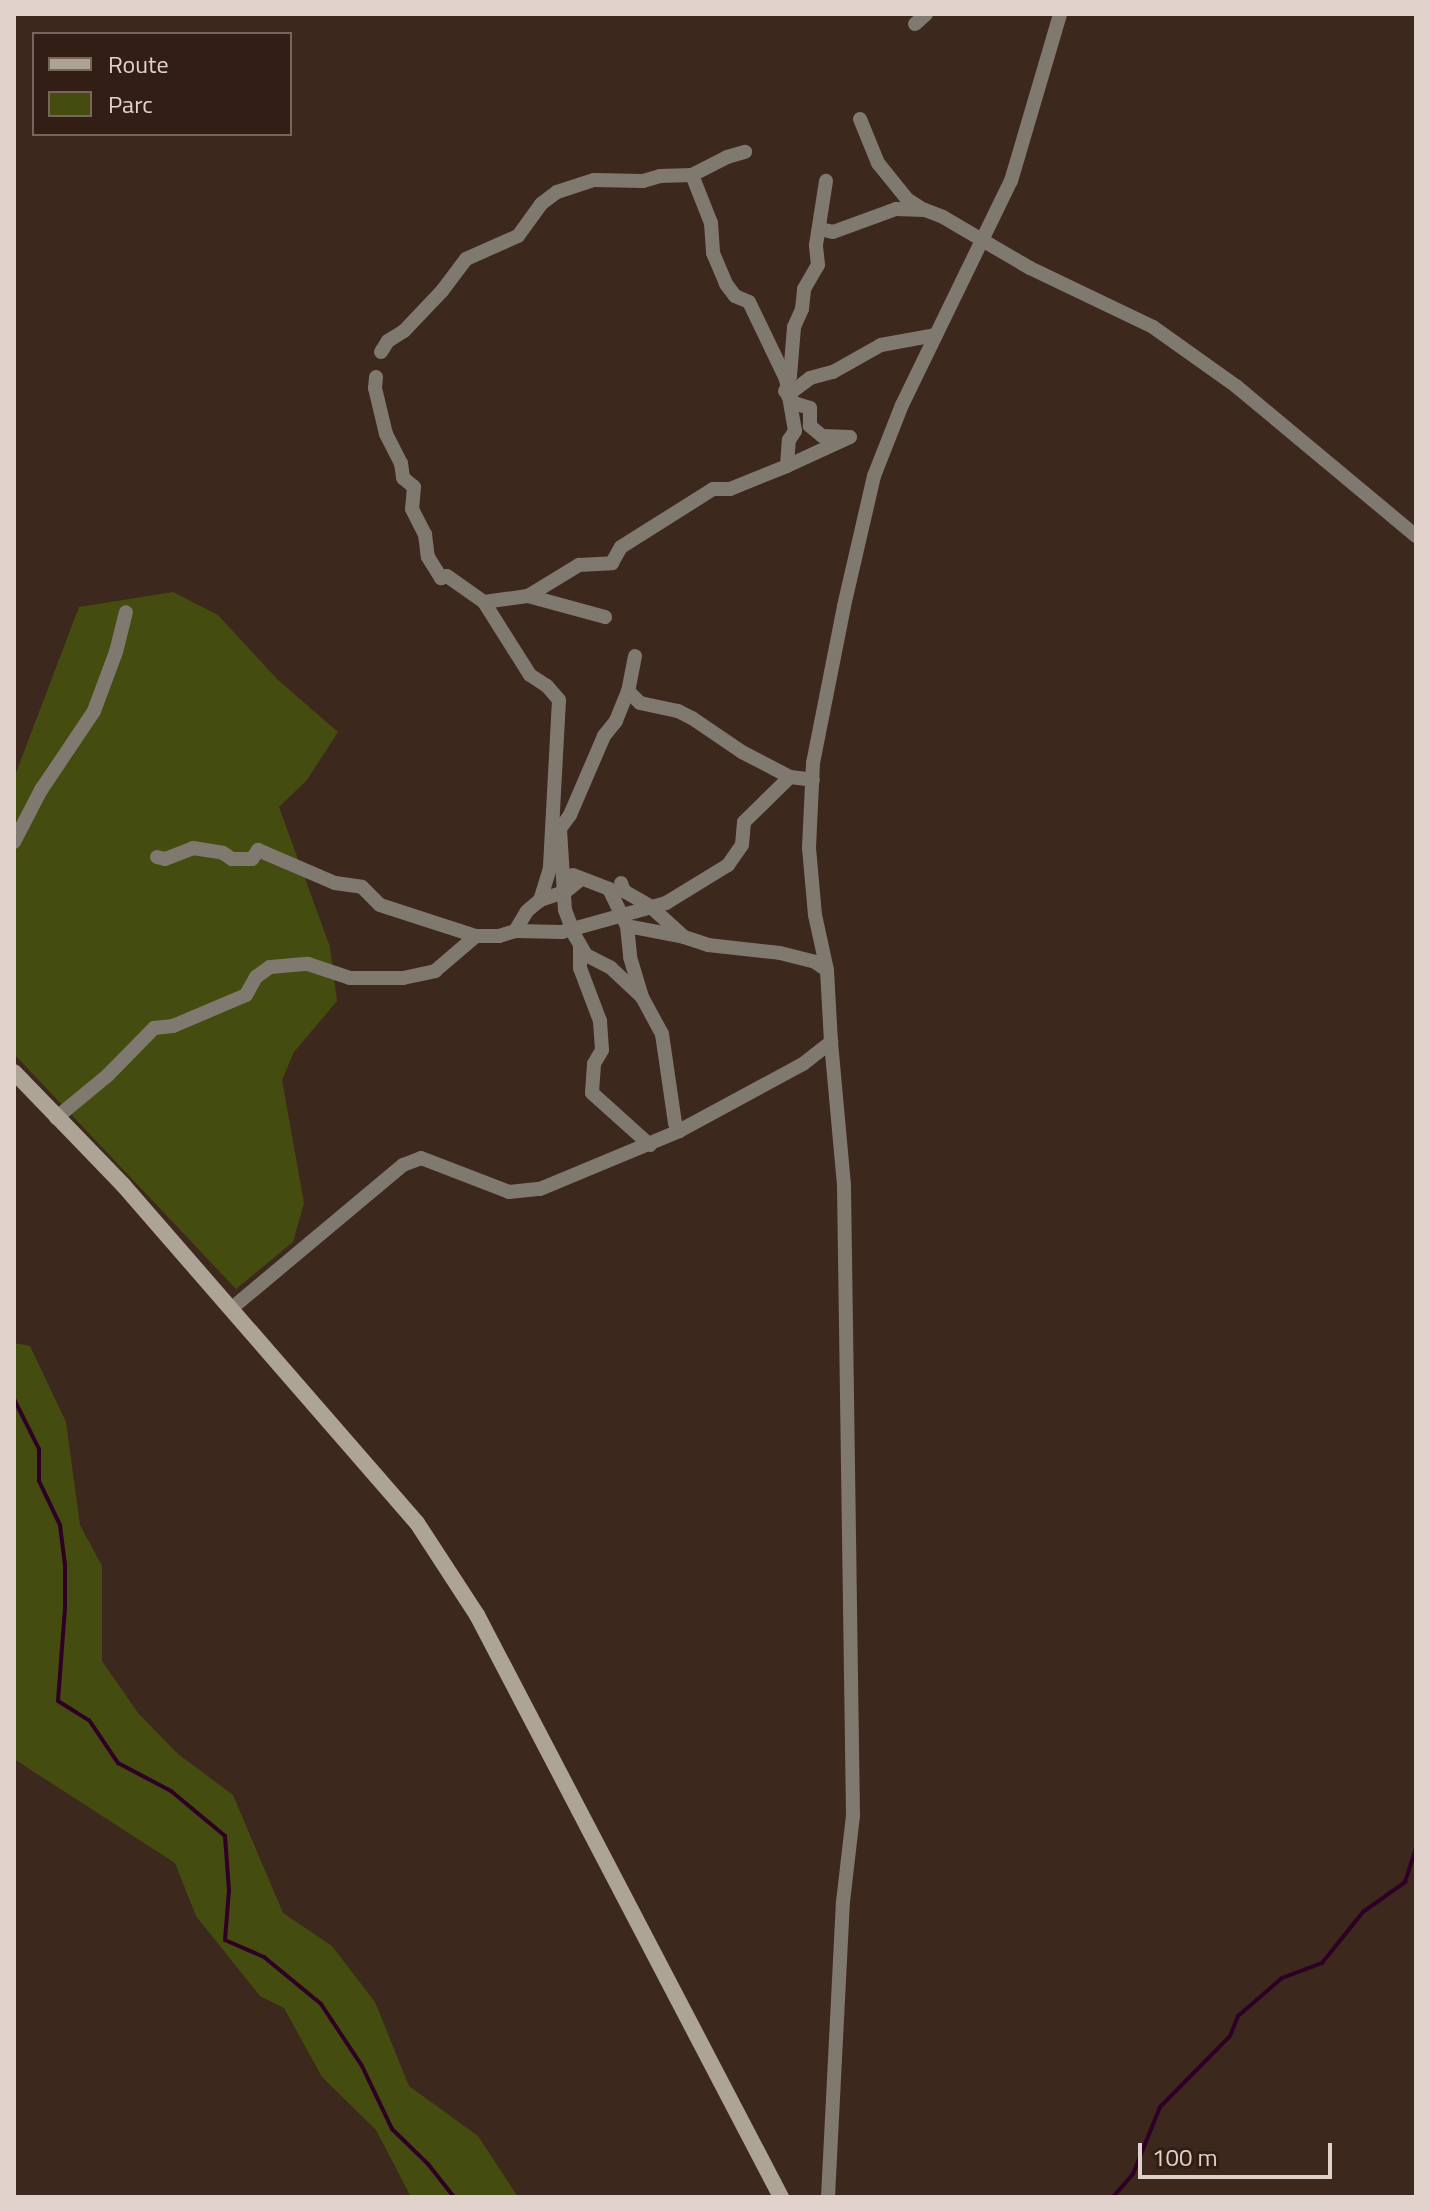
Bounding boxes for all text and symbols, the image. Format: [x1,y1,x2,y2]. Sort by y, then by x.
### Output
legend [32,32,292,136]
text: Route [108,46,169,82]
text: Parc [108,86,153,122]
scale bar [1142,2127,1336,2177]
text: 100 m [1152,2139,1218,2175]

